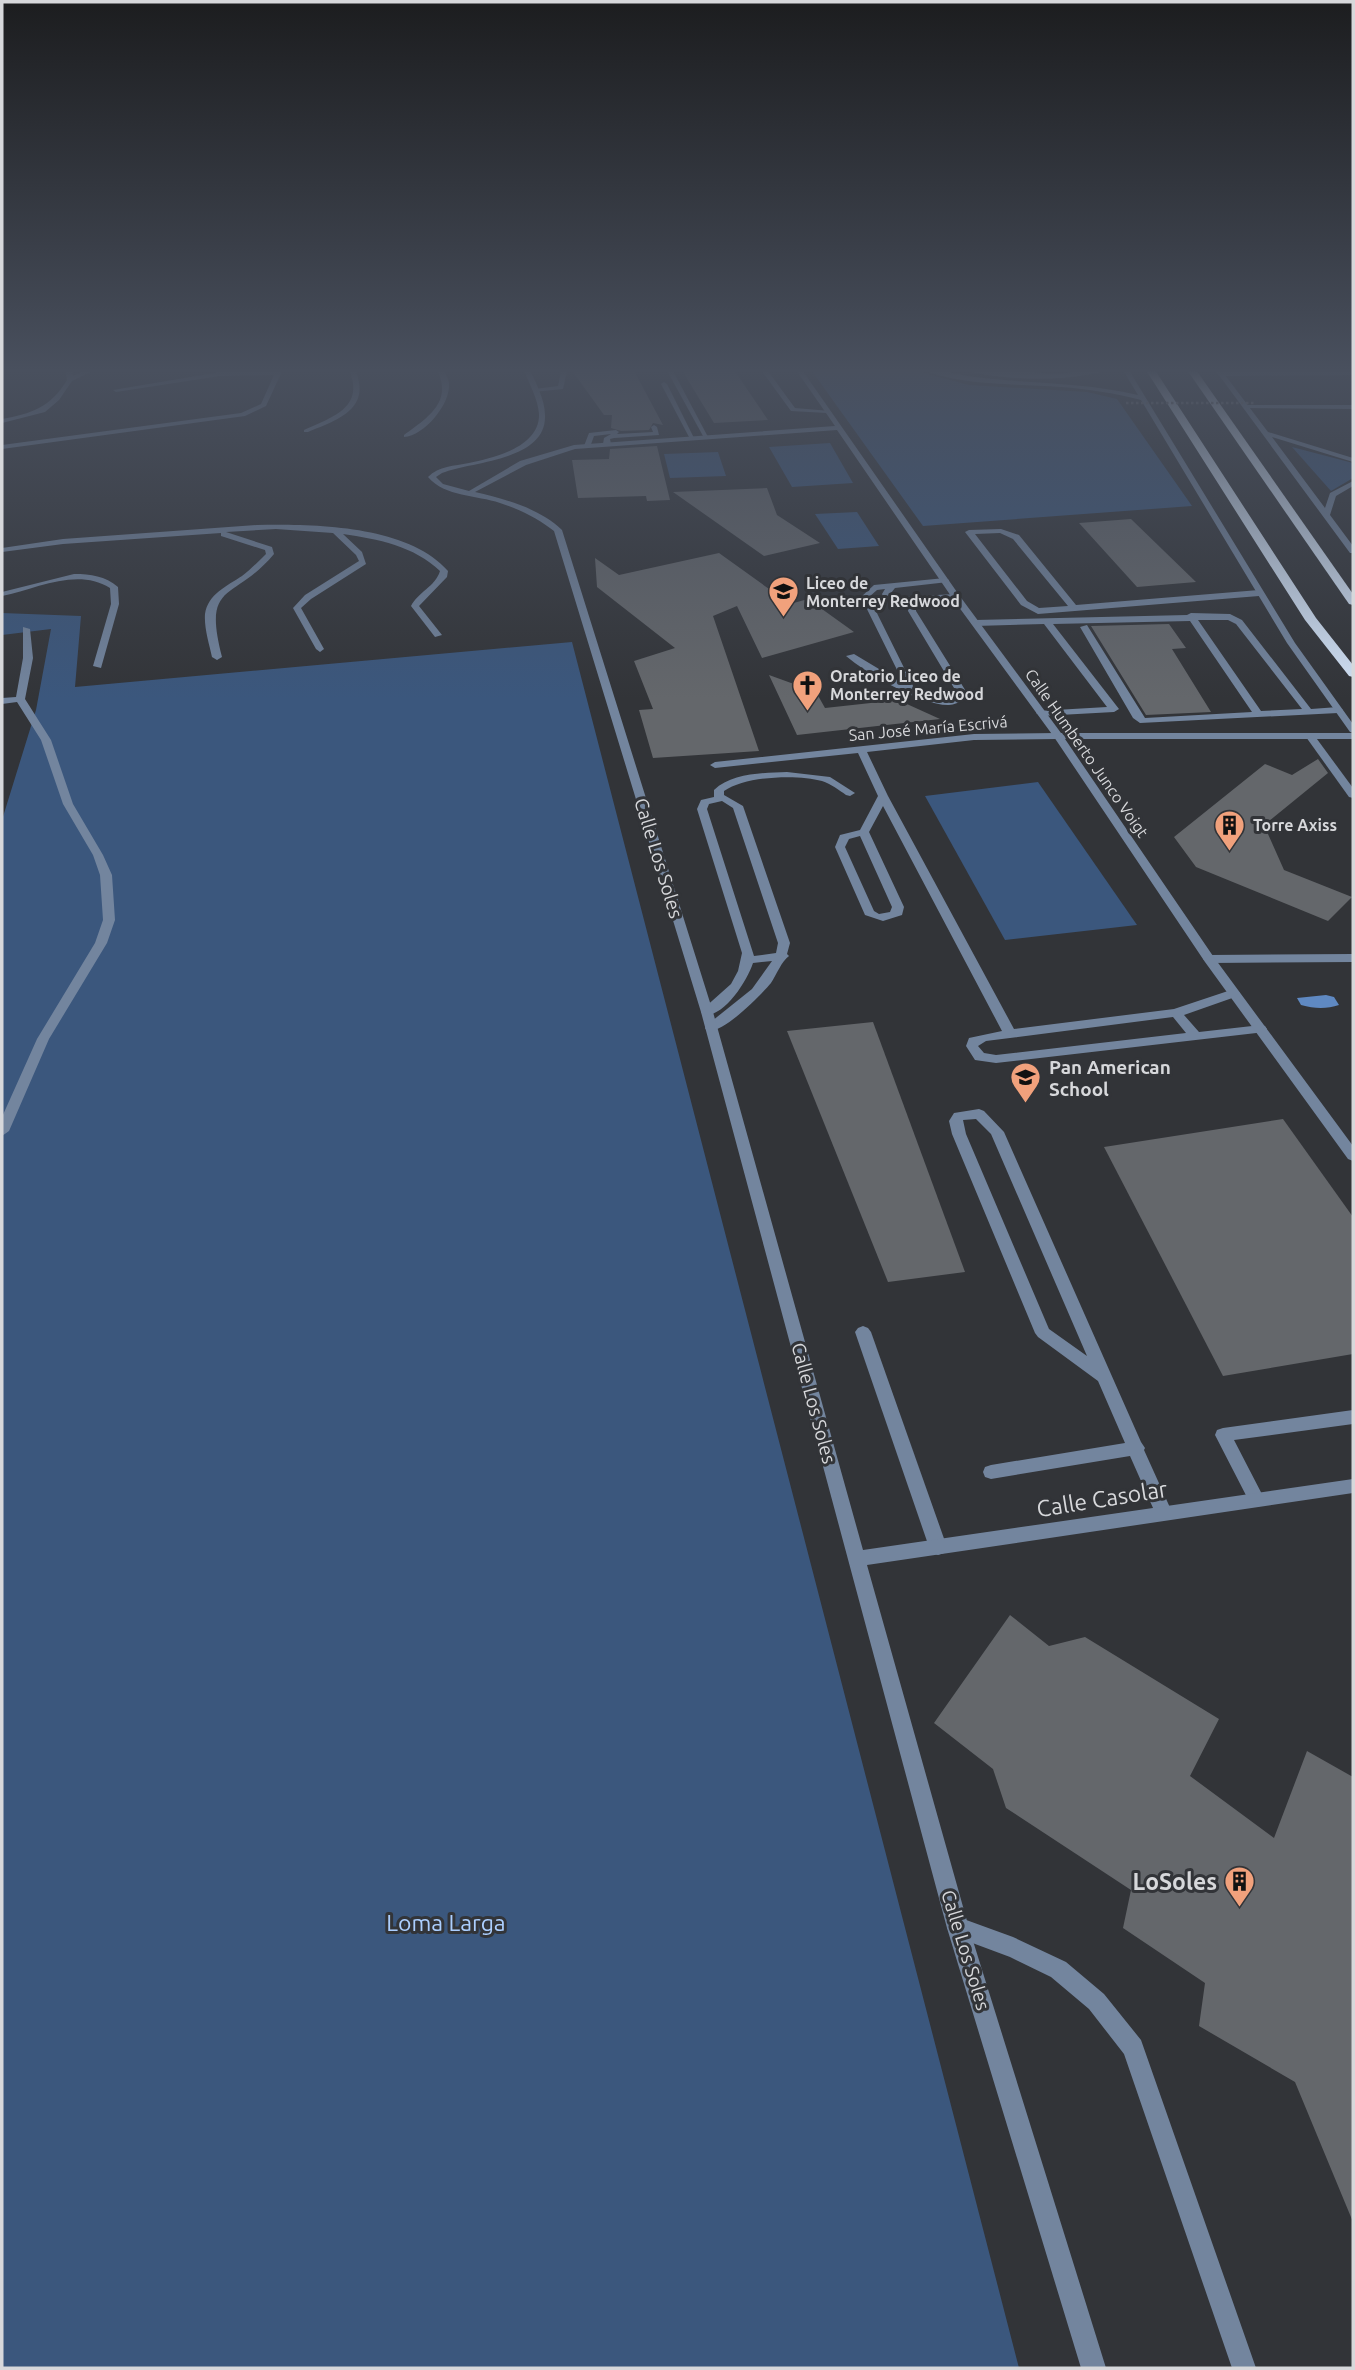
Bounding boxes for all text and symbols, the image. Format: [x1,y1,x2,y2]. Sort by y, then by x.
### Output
place label: Liceo de Monterrey Redwood [806,574,960,610]
school or university icon: Liceo de Monterrey Redwood [766,575,800,619]
street label: Calle Humberto Junco Voigt [1022,665,1153,841]
place label: Oratorio Liceo de Monterrey Redwood [830,667,984,703]
church icon: Oratorio Liceo de Monterrey Redwood [790,668,824,712]
street label: San José María Escrivá [848,712,1008,744]
street label: Calle Los Soles [630,795,688,921]
building icon: Torre Axiss [1213,808,1247,852]
place label: Torre Axiss [1253,816,1337,834]
place label: Pan American School [1049,1056,1171,1100]
school or university icon: Pan American School [1009,1061,1043,1105]
street label: Calle Los Soles [787,1340,841,1466]
street label: Calle Casolar [1035,1476,1169,1521]
building icon: LoSoles [1223,1865,1257,1909]
place label: LoSoles [1133,1869,1217,1894]
street label: Calle Los Soles [937,1887,995,2013]
park label: Loma Larga [386,1910,506,1935]

